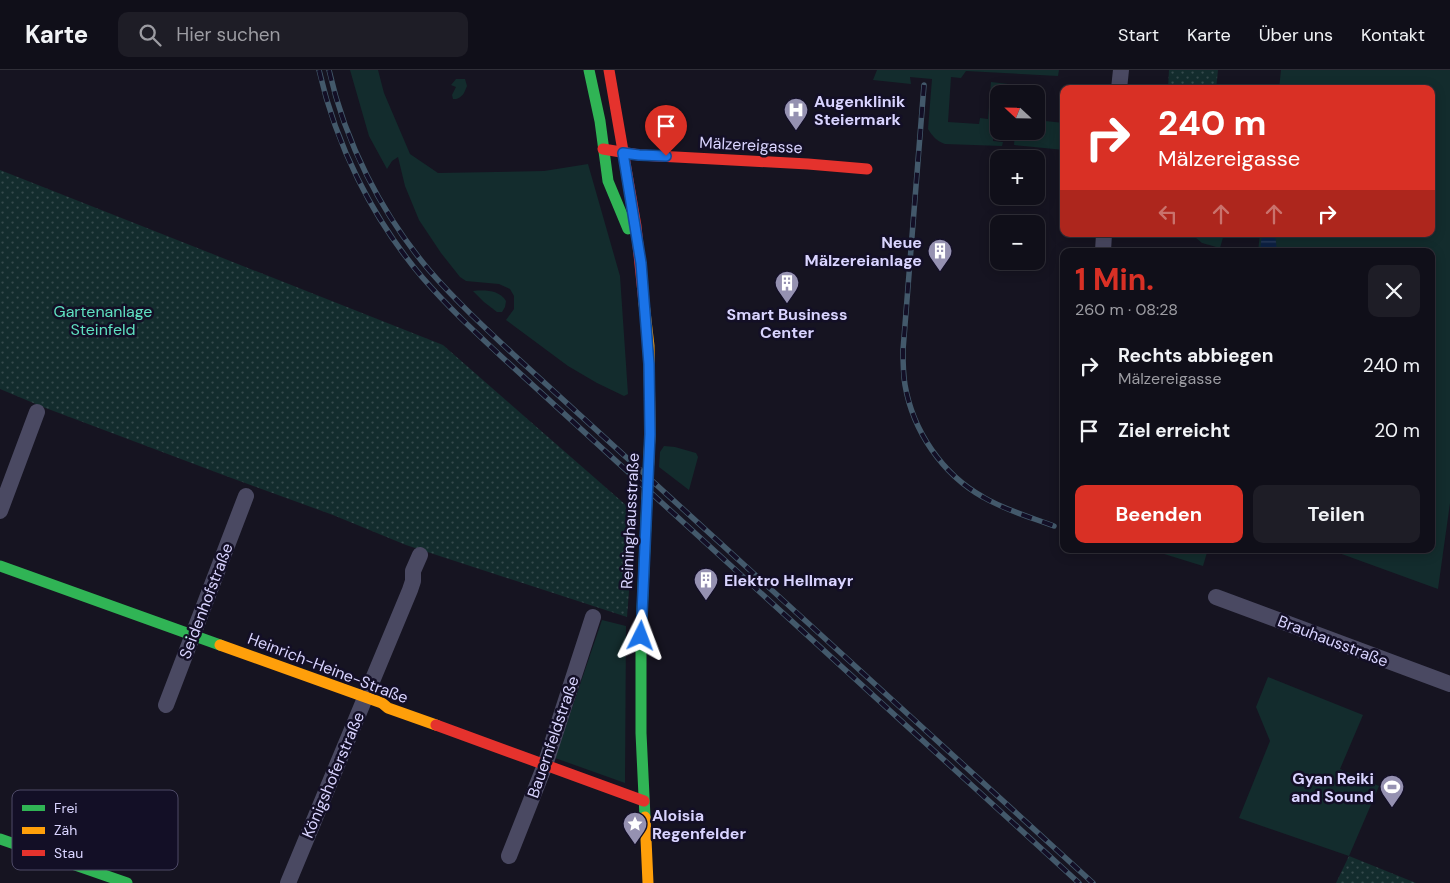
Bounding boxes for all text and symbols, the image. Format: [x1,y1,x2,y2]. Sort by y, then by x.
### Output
search box [118,12,468,57]
text: Karte [25,19,88,50]
icon: search [136,21,164,49]
text: Hier suchen [176,22,281,47]
text: Start [1118,23,1159,47]
text: Karte [1187,23,1231,47]
text: Über uns [1259,23,1333,47]
text: Kontakt [1361,23,1425,47]
north arrow [990,85,1045,140]
map controls [990,85,1045,270]
place label: Augenklinik Steiermark [814,91,906,130]
hospital icon: Augenklinik Steiermark [783,97,809,131]
text: 240 m [1158,100,1267,146]
pin [645,105,687,156]
icon: right [1075,105,1140,170]
icon: arrive [652,112,680,140]
street label: Mälzereigasse [699,132,803,158]
text: Mälzereigasse [1158,144,1300,173]
button: + [990,150,1045,205]
icon: left [1154,200,1182,228]
icon: ahead [1207,200,1235,228]
icon: ahead [1260,200,1288,228]
icon: right [1313,200,1341,228]
button: − [990,215,1045,270]
place label: Neue Mälzereianlage [805,232,922,271]
building icon: Neue Mälzereianlage [927,238,953,272]
text: 1 Min. [1075,260,1154,299]
button: close [1368,265,1420,317]
building icon: Smart Business Center [774,270,800,304]
text: 260 m · 08:28 [1075,299,1178,320]
park label: Gartenanlage Steinfeld [54,301,152,340]
place label: Smart Business Center [727,304,847,343]
text: Rechts abbiegen [1118,343,1273,368]
icon: right [1075,352,1103,380]
text: 240 m [1363,353,1420,378]
text: Mälzereigasse [1118,368,1221,389]
icon: arrive [1075,417,1103,445]
text: Ziel erreicht [1118,418,1230,443]
text: 20 m [1374,418,1420,443]
street label: Reininghausstraße [616,452,644,590]
button: Beenden [1075,485,1243,543]
button: Teilen [1253,485,1420,543]
street label: Seidenhofstraße [174,540,238,662]
building icon: Elektro Hellmayr [693,567,719,601]
place label: Elektro Hellmayr [724,570,854,591]
position arrow [614,609,666,661]
street label: Brauhausstraße [1275,610,1391,672]
street label: Heinrich-Heine-Straße [245,628,411,708]
street label: Bauernfeldstraße [522,673,584,801]
street label: Königshoferstraße [297,709,369,841]
place label: Gyan Reiki and Sound [1291,768,1374,807]
sports icon: Gyan Reiki and Sound [1379,774,1405,808]
legend [12,790,178,870]
text: Frei [54,799,78,817]
place label: Aloisia Regenfelder [652,805,746,844]
place icon: Aloisia Regenfelder [622,811,648,845]
text: Zäh [54,821,77,839]
text: Stau [54,844,83,862]

